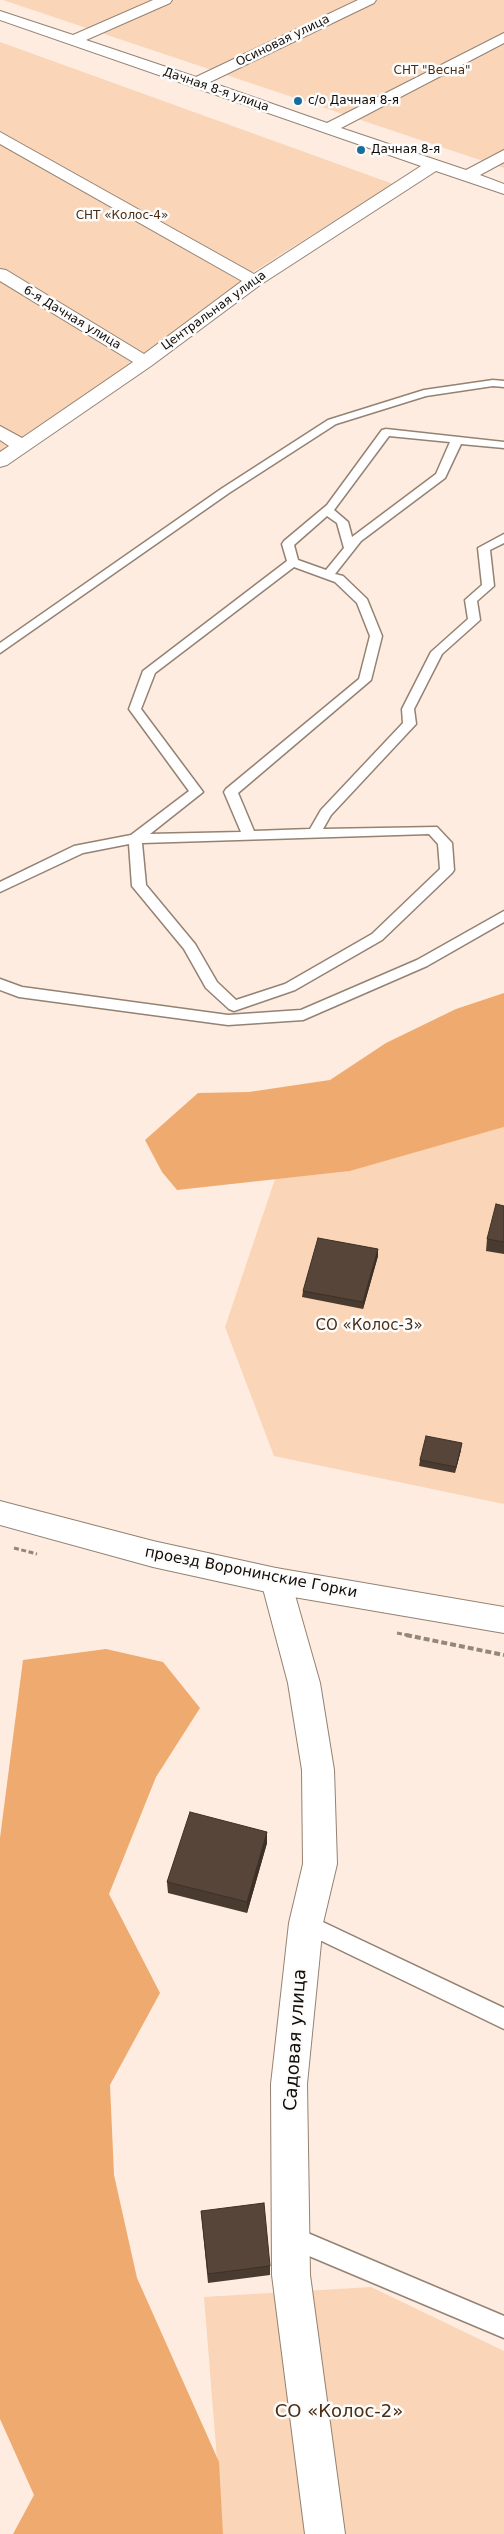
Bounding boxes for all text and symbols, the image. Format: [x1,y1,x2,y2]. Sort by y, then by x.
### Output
street label: Осиновая улица [234,12,332,70]
park label: СНТ "Весна" [394,64,470,78]
street label: Дачная 8-я улица [161,65,271,115]
place label: с/о Дачная 8-я [308,94,399,108]
marker: с/о Дачная 8-я [292,95,304,107]
place label: Дачная 8-я [371,143,440,157]
marker: Дачная 8-я [355,144,367,156]
park label: СНТ «Колос-4» [76,209,168,223]
street label: Центральная улица [159,268,269,354]
street label: 6-я Дачная улица [21,283,123,353]
park label: СО «Колос-3» [315,1317,423,1335]
street label: проезд Воронинские Горки [143,1544,359,1602]
street label: Садовая улица [280,1968,312,2112]
park label: СО «Колос-2» [275,2401,403,2423]

